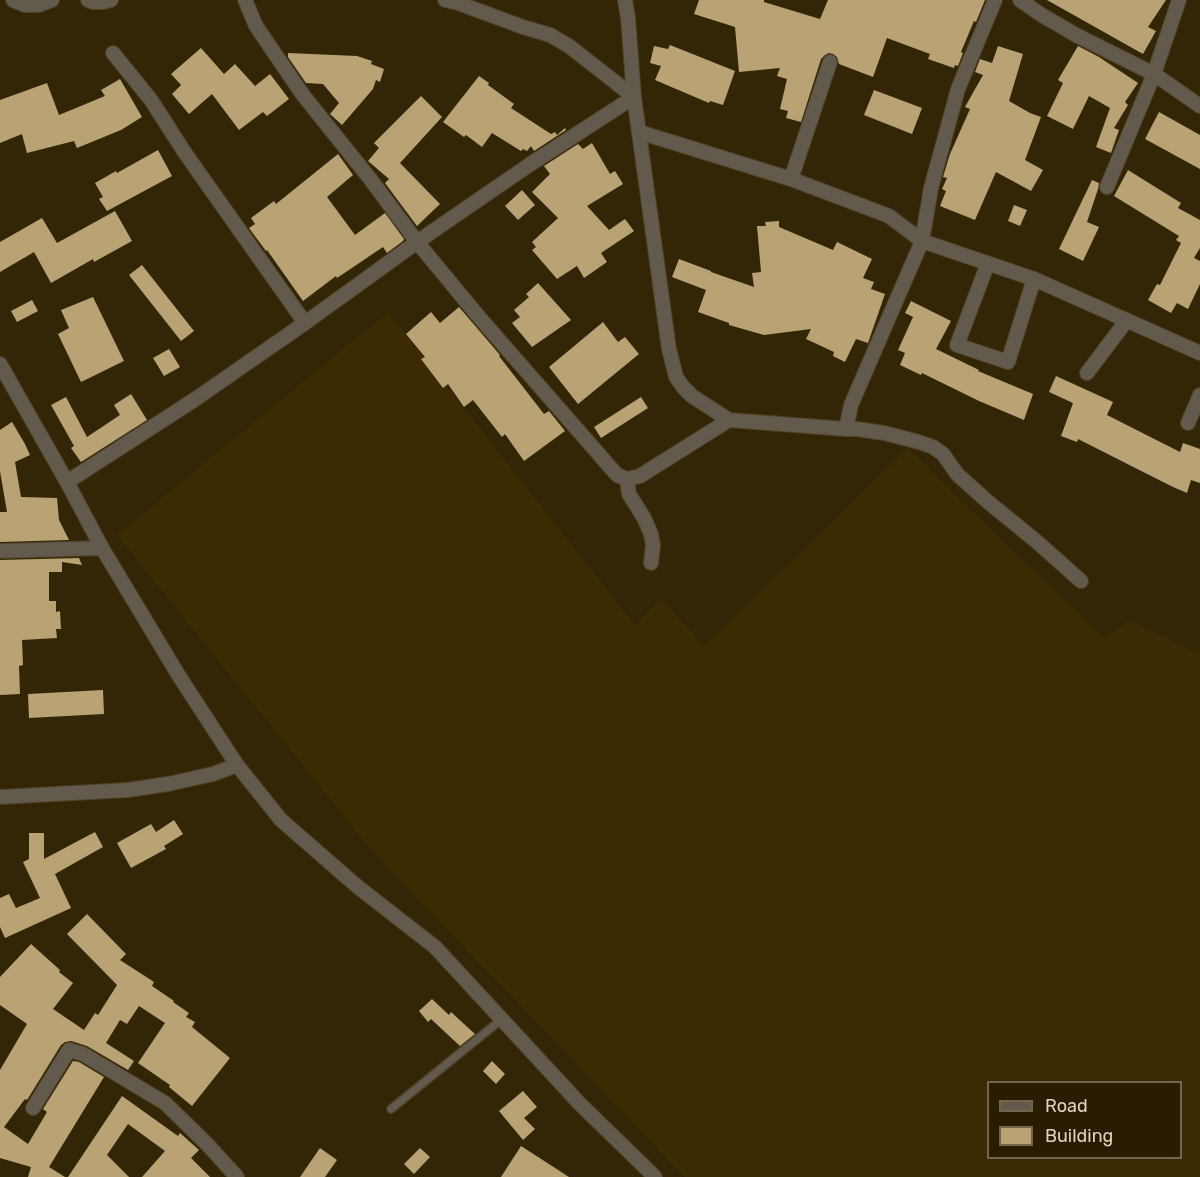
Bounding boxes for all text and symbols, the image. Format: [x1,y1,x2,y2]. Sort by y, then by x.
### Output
legend [987,1081,1182,1159]
text: Road [1045,1095,1088,1117]
text: Building [1045,1125,1113,1147]

